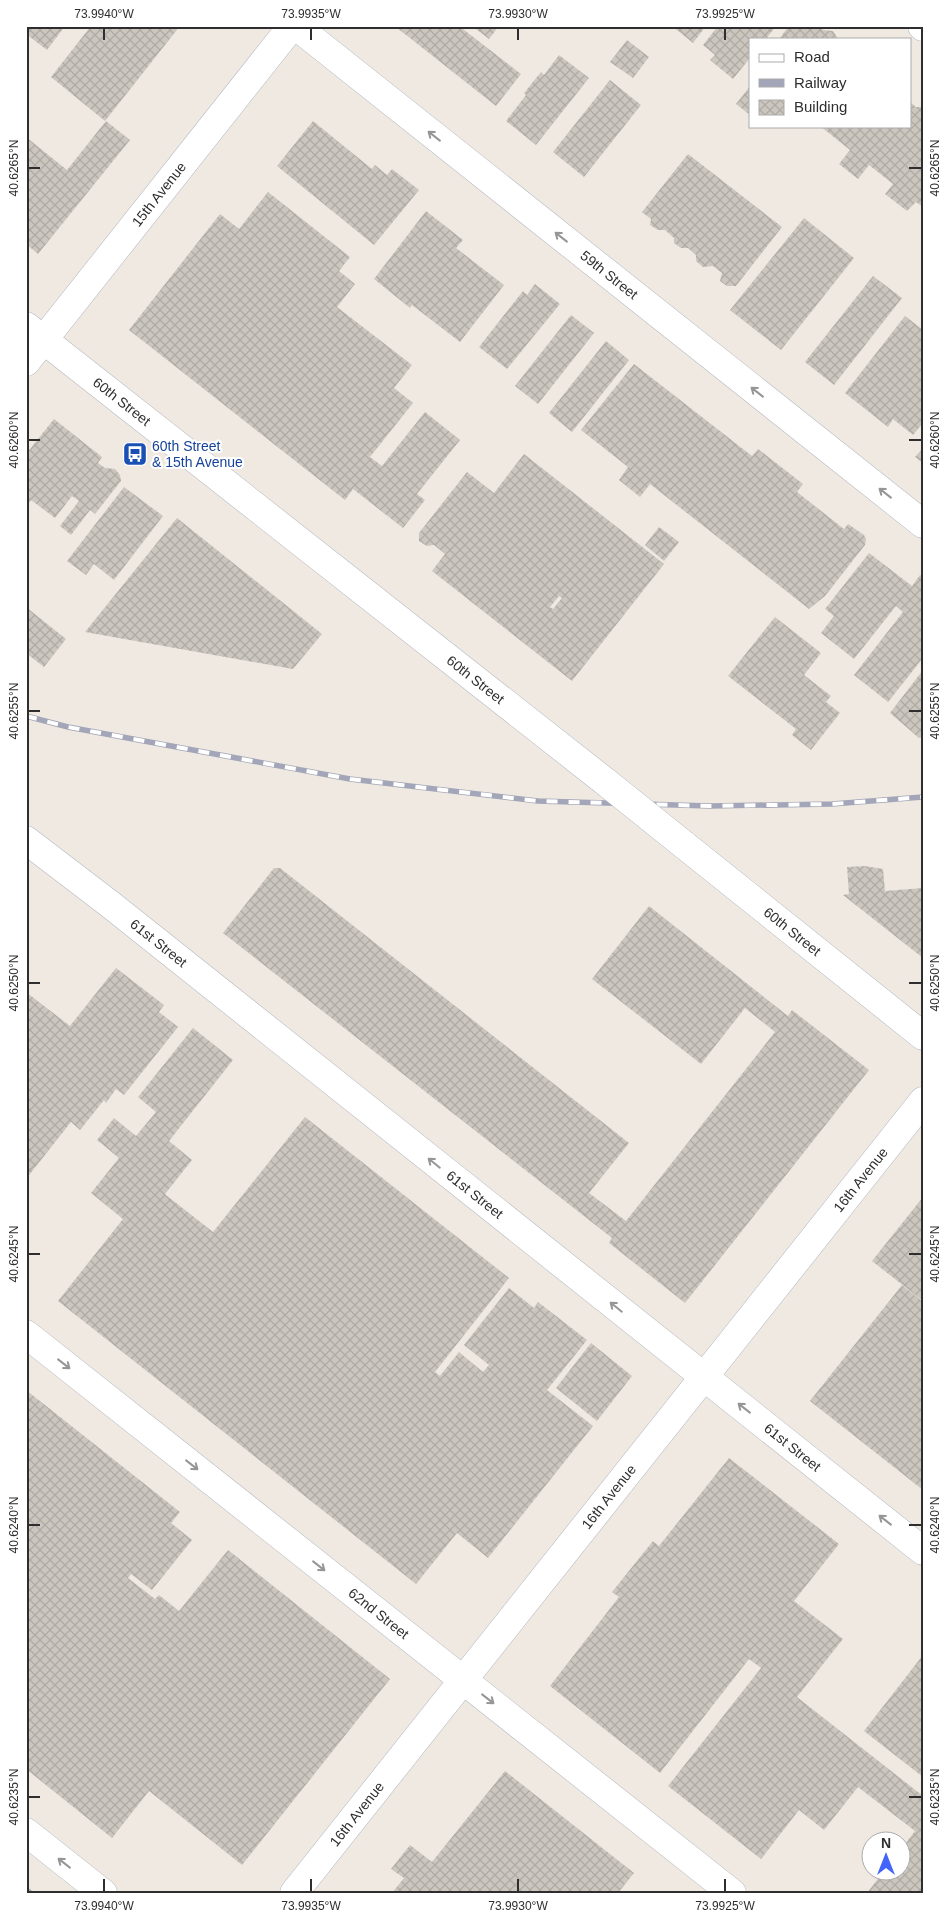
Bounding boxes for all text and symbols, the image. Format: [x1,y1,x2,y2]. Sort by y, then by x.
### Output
text: 73.9940°W [74,7,134,21]
text: 73.9935°W [281,7,341,21]
text: 73.9930°W [488,7,548,21]
text: 73.9925°W [695,7,755,21]
legend [749,38,912,128]
text: Road [794,48,830,65]
text: Railway [794,74,847,91]
text: Building [794,98,847,115]
one-way arrow [427,131,441,141]
text: 40.6265°N [7,140,21,196]
text: 40.6265°N [928,140,942,196]
street label: 15th Avenue [128,159,189,230]
one-way arrow [555,232,568,243]
street label: 59th Street [577,247,641,302]
street label: 60th Street [90,374,154,429]
one-way arrow [751,387,764,398]
text: 40.6260°N [7,412,21,468]
text: 40.6260°N [928,412,942,468]
place label: 60th Street & 15th Avenue [152,438,243,470]
bus stop icon: 60th Street & 15th Avenue [122,441,148,467]
one-way arrow [878,488,891,499]
street label: 60th Street [444,652,508,707]
text: 40.6255°N [7,683,21,739]
text: 40.6255°N [928,683,942,739]
street label: 60th Street [761,904,824,959]
street label: 61st Street [127,916,190,970]
text: 40.6250°N [7,955,21,1011]
text: 40.6250°N [928,955,942,1011]
street label: 16th Avenue [830,1144,891,1215]
one-way arrow [428,1157,441,1168]
street label: 61st Street [443,1167,506,1222]
text: 40.6245°N [7,1226,21,1282]
text: 40.6245°N [928,1226,942,1282]
one-way arrow [610,1302,623,1313]
one-way arrow [58,1358,71,1369]
one-way arrow [737,1403,750,1414]
street label: 61st Street [761,1420,824,1475]
one-way arrow [185,1459,198,1470]
street label: 16th Avenue [578,1461,639,1532]
text: 40.6240°N [7,1497,21,1553]
text: 40.6240°N [928,1497,942,1553]
one-way arrow [878,1515,891,1526]
one-way arrow [312,1560,325,1571]
street label: 62nd Street [345,1585,412,1642]
one-way arrow [481,1694,494,1705]
text: 40.6235°N [7,1769,21,1825]
text: 40.6235°N [928,1769,942,1825]
street label: 16th Avenue [326,1778,387,1849]
north arrow [862,1832,912,1882]
text: N [881,1835,891,1851]
one-way arrow [58,1857,71,1868]
text: 73.9940°W [74,1899,134,1913]
text: 73.9935°W [281,1899,341,1913]
text: 73.9930°W [488,1899,548,1913]
text: 73.9925°W [695,1899,755,1913]

